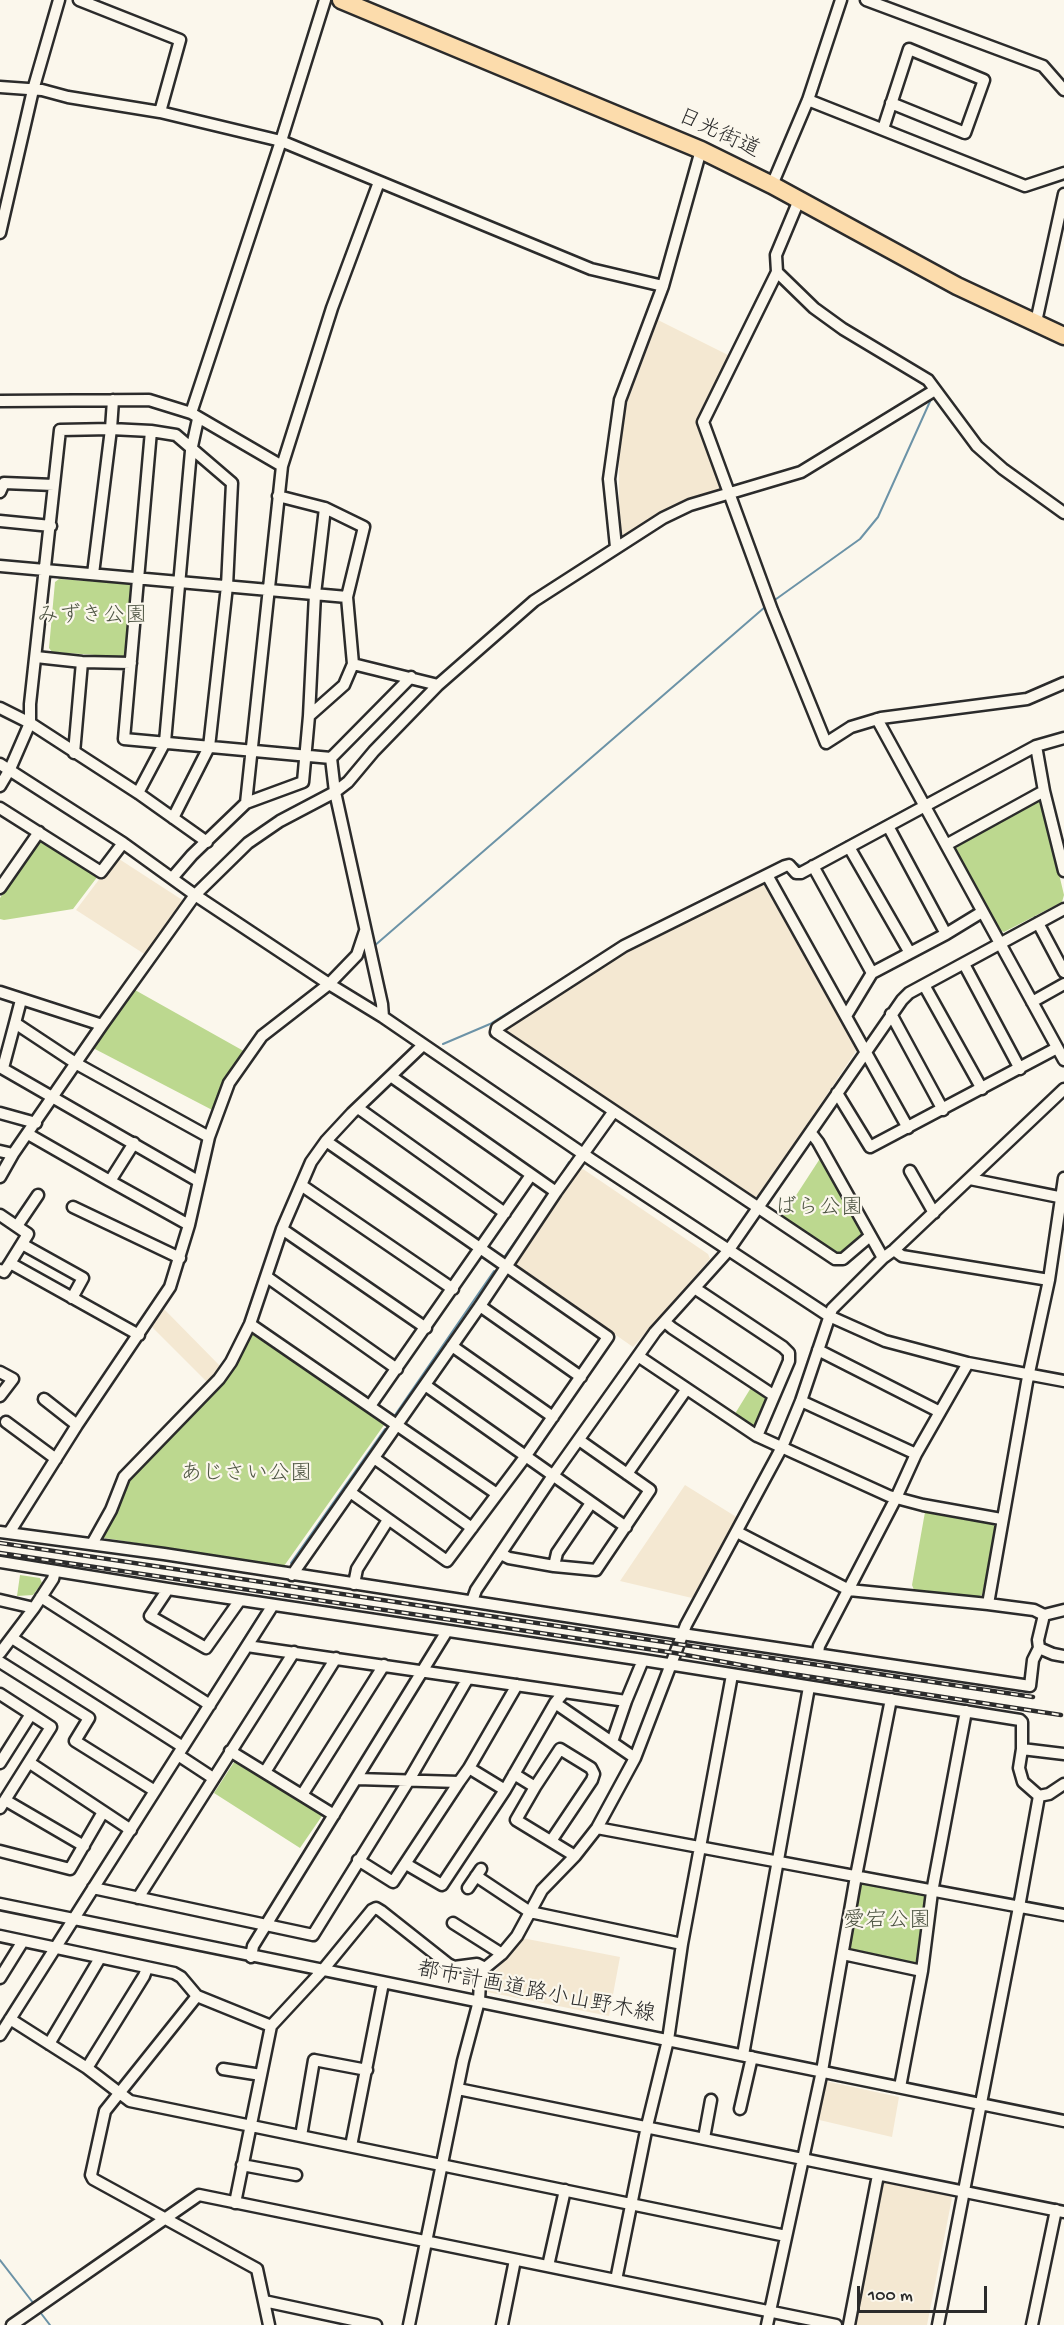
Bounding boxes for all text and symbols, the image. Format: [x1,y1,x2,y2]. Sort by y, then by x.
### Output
street label: 日光街道 [673,104,763,166]
park label: みずき公園 [37,605,147,631]
park label: ばら公園 [775,1197,863,1223]
park label: あじさい公園 [180,1463,312,1489]
park label: 愛宕公園 [843,1910,931,1936]
street label: 都市計画道路小山野木線 [415,1958,657,2030]
scale bar [860,2274,990,2312]
text: 100 m [868,2286,913,2307]

